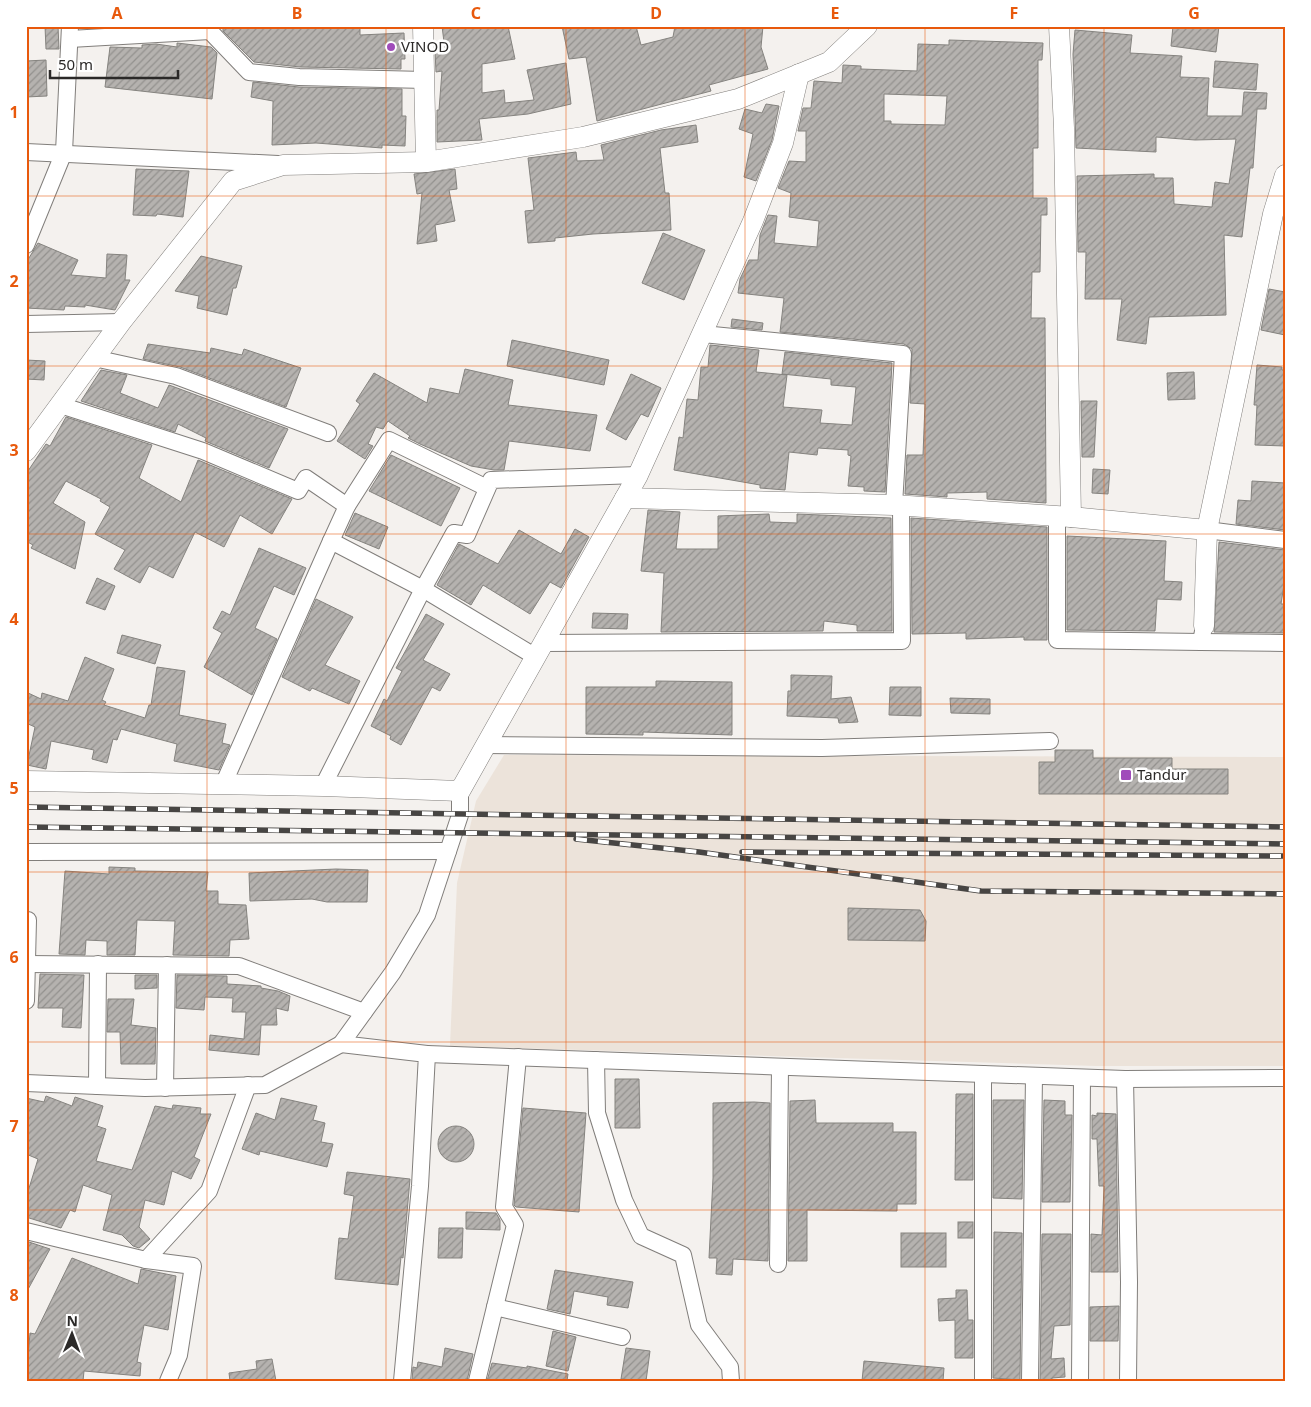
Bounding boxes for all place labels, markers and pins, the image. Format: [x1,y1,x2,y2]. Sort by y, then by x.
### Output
place label: VINOD [401,36,449,56]
marker: VINOD [385,41,397,53]
place label: Tandur [1137,764,1187,784]
marker: Tandur [1119,768,1133,782]

